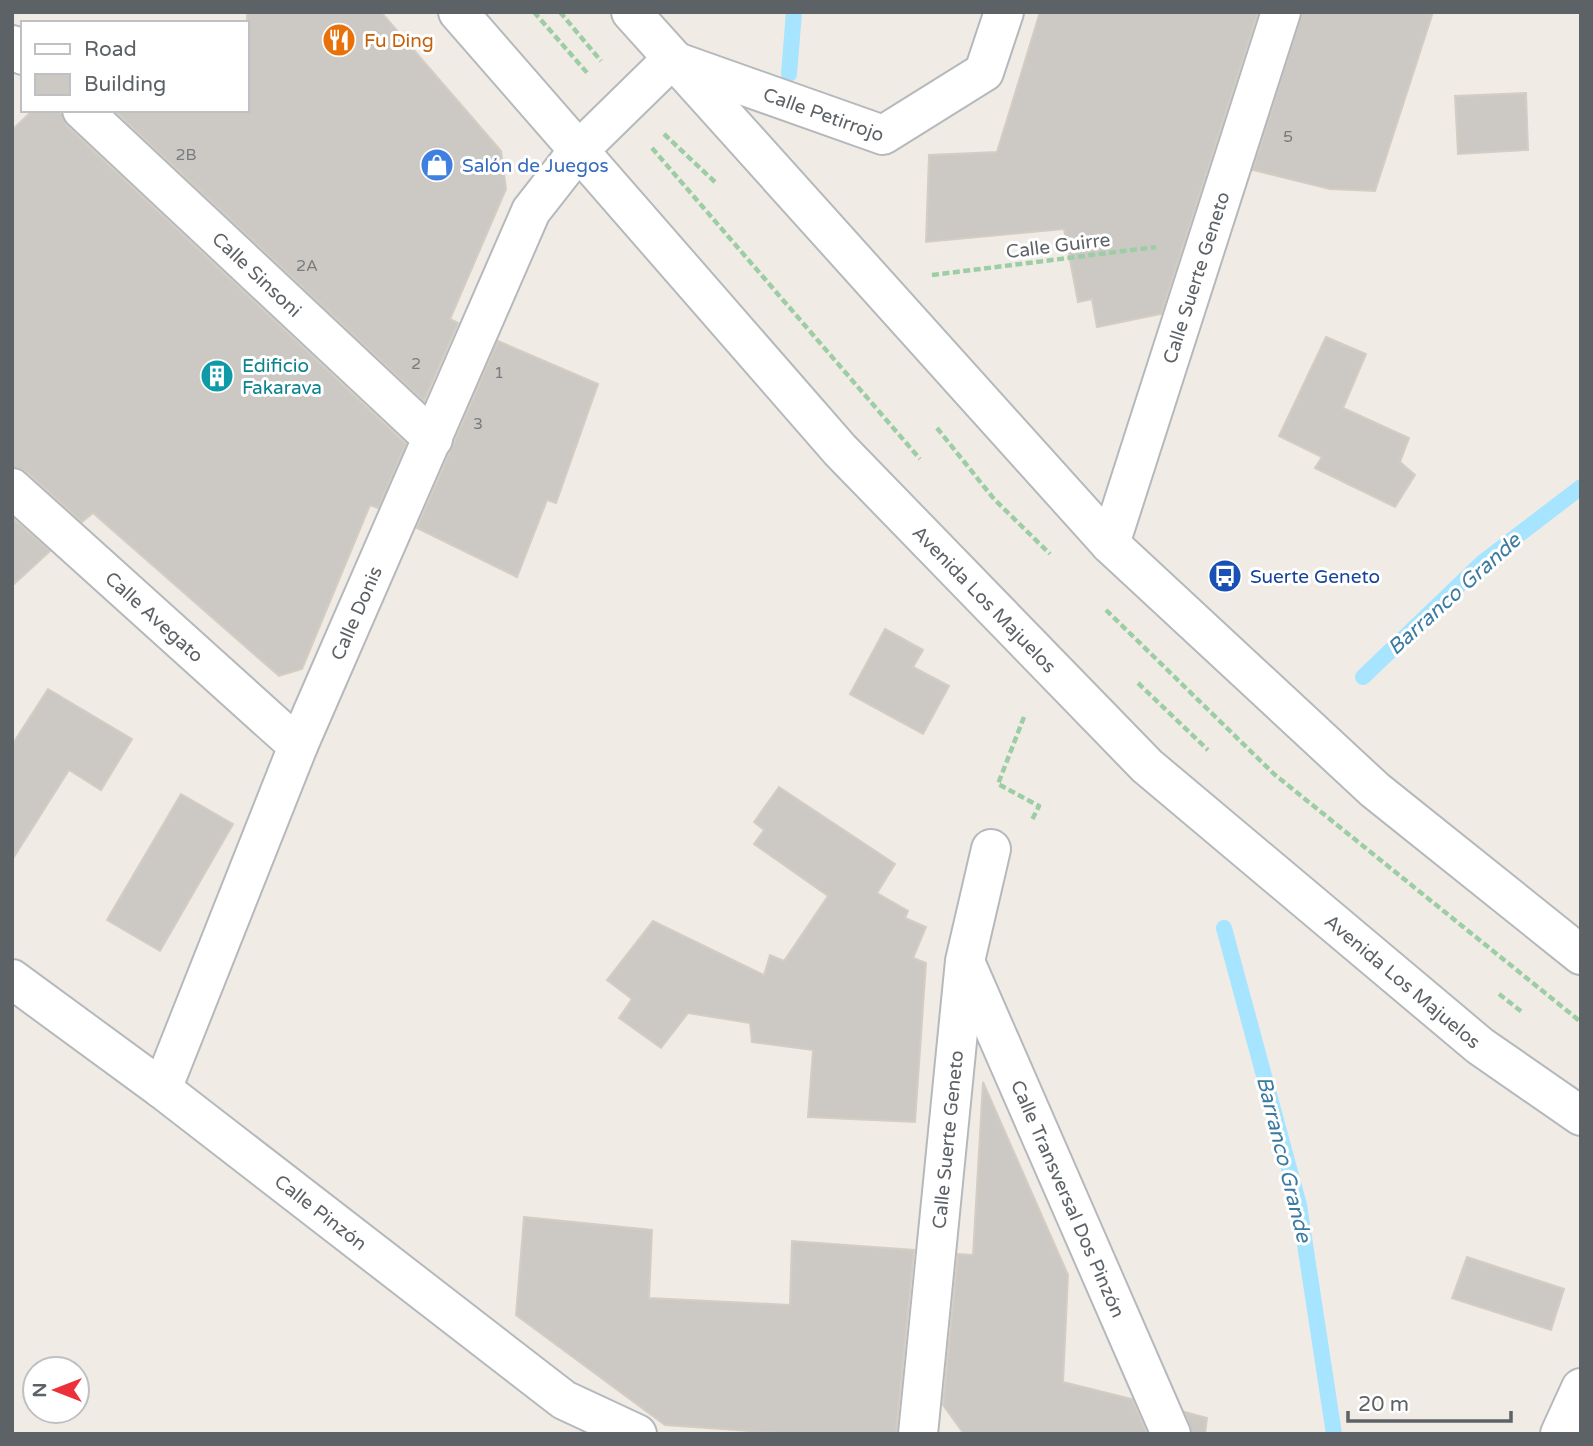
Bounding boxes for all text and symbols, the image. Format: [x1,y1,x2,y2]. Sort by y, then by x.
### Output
legend [21,21,248,112]
restaurant icon: Fu Ding [320,21,358,59]
place label: Fu Ding [364,30,434,52]
text: Road [84,37,137,62]
text: Building [84,72,166,97]
street label: Calle Petirrojo [760,84,887,147]
house number: 5 [1283,127,1293,147]
house number: 2B [175,145,197,165]
shop icon: Salón de Juegos [418,146,456,184]
place label: Salón de Juegos [462,155,609,177]
street label: Calle Suerte Geneto [1159,189,1235,366]
street label: Calle Sinsoni [207,228,306,322]
street label: Calle Guirre [1005,229,1111,263]
house number: 2A [296,256,318,276]
house number: 2 [411,354,421,374]
place label: Edificio Fakarava [242,355,322,399]
building icon: Edificio Fakarava [198,357,236,395]
house number: 1 [494,363,504,383]
house number: 3 [473,414,483,434]
street label: Avenida Los Majuelos [908,522,1060,678]
water label: Barranco Grande [1383,527,1527,661]
bus stop icon: Suerte Geneto [1206,557,1244,595]
street label: Calle Donis [327,563,387,664]
place label: Suerte Geneto [1250,566,1380,588]
street label: Calle Avegato [100,568,207,667]
street label: Avenida Los Majuelos [1320,910,1484,1053]
street label: Calle Suerte Geneto [928,1049,968,1230]
water label: Barranco Grande [1251,1074,1316,1246]
street label: Calle Transversal Dos Pinzón [1006,1077,1129,1321]
street label: Calle Pinzón [270,1170,371,1255]
north arrow [21,1355,91,1425]
scale bar [1348,1380,1511,1424]
text: N [29,1382,51,1398]
text: 20 m [1358,1392,1409,1417]

